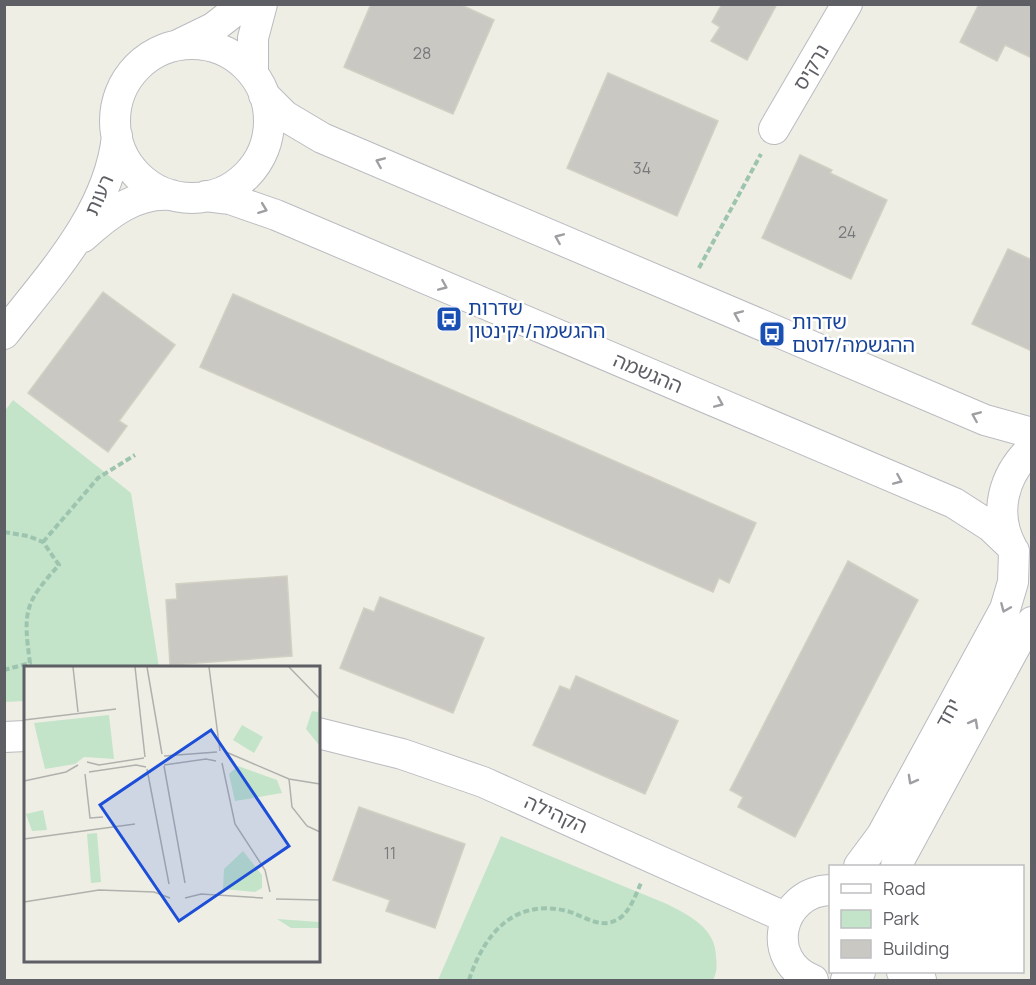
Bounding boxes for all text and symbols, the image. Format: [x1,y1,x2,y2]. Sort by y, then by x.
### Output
street label: נרקיס [786,39,835,95]
house number: 28 [413,42,431,64]
one-way arrow [375,157,386,169]
house number: 34 [633,157,651,179]
street label: רעות [78,170,119,219]
one-way arrow [257,202,268,215]
house number: 24 [838,221,856,243]
one-way arrow [554,234,565,246]
one-way arrow [436,278,447,290]
place label: שדרות ההגשמה/יקינטון [468,294,606,344]
bus stop icon: שדרות ההגשמה/יקינטון [434,304,464,334]
place label: שדרות ההגשמה/לוטם [792,308,915,358]
one-way arrow [734,310,745,322]
bus stop icon: שדרות ההגשמה/לוטם [757,319,787,349]
street label: ההגשמה [609,346,687,399]
one-way arrow [712,396,723,408]
one-way arrow [971,411,982,423]
one-way arrow [892,473,903,485]
one-way arrow [1000,602,1012,613]
inset map [24,666,320,961]
street label: יחד [929,693,967,732]
one-way arrow [967,719,978,729]
one-way arrow [908,773,919,784]
street label: הקהילה [520,788,592,839]
house number: 11 [384,842,396,864]
legend [829,865,1024,973]
text: Road [883,876,926,900]
text: Park [883,906,920,930]
text: Building [883,936,949,960]

